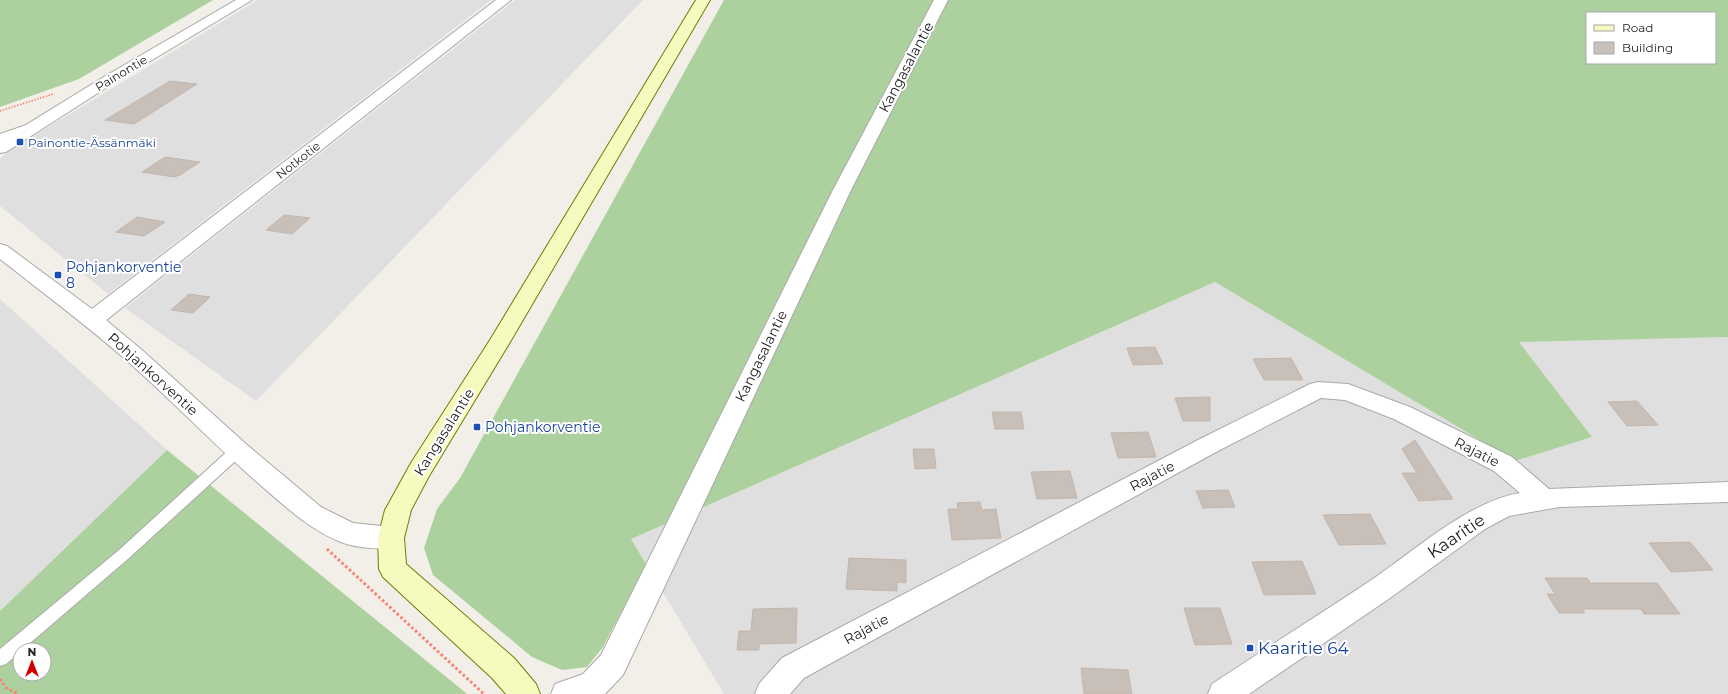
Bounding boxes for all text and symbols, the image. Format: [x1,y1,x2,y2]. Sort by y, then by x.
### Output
legend [1586,12,1716,64]
street label: Kangasalantie [875,19,937,115]
text: Road [1622,20,1653,35]
text: Building [1622,40,1673,55]
street label: Painontie [92,52,150,94]
place label: Painontie-Ässänmäki [28,135,156,150]
marker: Painontie-Ässänmäki [15,137,25,147]
street label: Notkotie [273,138,323,182]
place label: Pohjankorventie 8 [66,258,182,292]
marker: Pohjankorventie 8 [53,270,63,280]
street label: Kangasalantie [731,307,791,405]
street label: Pohjankorventie [104,329,202,419]
street label: Kangasalantie [410,385,478,479]
place label: Pohjankorventie [485,418,601,436]
marker: Pohjankorventie [472,422,482,432]
street label: Rajatie [1451,433,1503,471]
street label: Rajatie [1126,457,1178,495]
street label: Kaaritie [1424,510,1488,562]
street label: Rajatie [840,610,892,648]
place label: Kaaritie 64 [1258,638,1349,658]
north arrow [12,642,52,682]
marker: Kaaritie 64 [1245,643,1255,653]
text: N [28,645,36,659]

